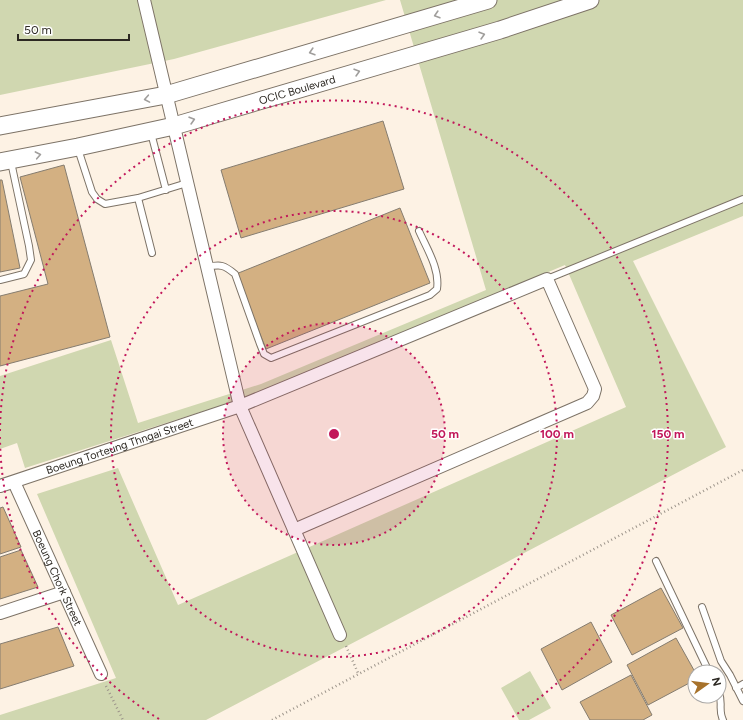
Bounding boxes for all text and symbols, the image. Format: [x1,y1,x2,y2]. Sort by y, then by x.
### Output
one-way arrow [434,10,441,19]
scale bar [18,16,129,42]
text: 50 m [24,23,52,37]
one-way arrow [478,31,485,40]
one-way arrow [309,47,316,56]
one-way arrow [354,68,361,77]
street label: OCIC Boulevard [257,73,337,108]
one-way arrow [144,94,150,103]
one-way arrow [189,116,196,125]
one-way arrow [35,151,41,159]
street label: Boeung Torteung Thngai Street [44,416,195,477]
centre of rings [327,427,341,441]
text: 50 m [431,427,459,441]
text: 100 m [540,427,574,441]
text: 150 m [651,427,685,441]
street label: Boeung Chork Street [30,528,84,628]
north arrow [687,664,727,704]
text: N [709,676,724,687]

